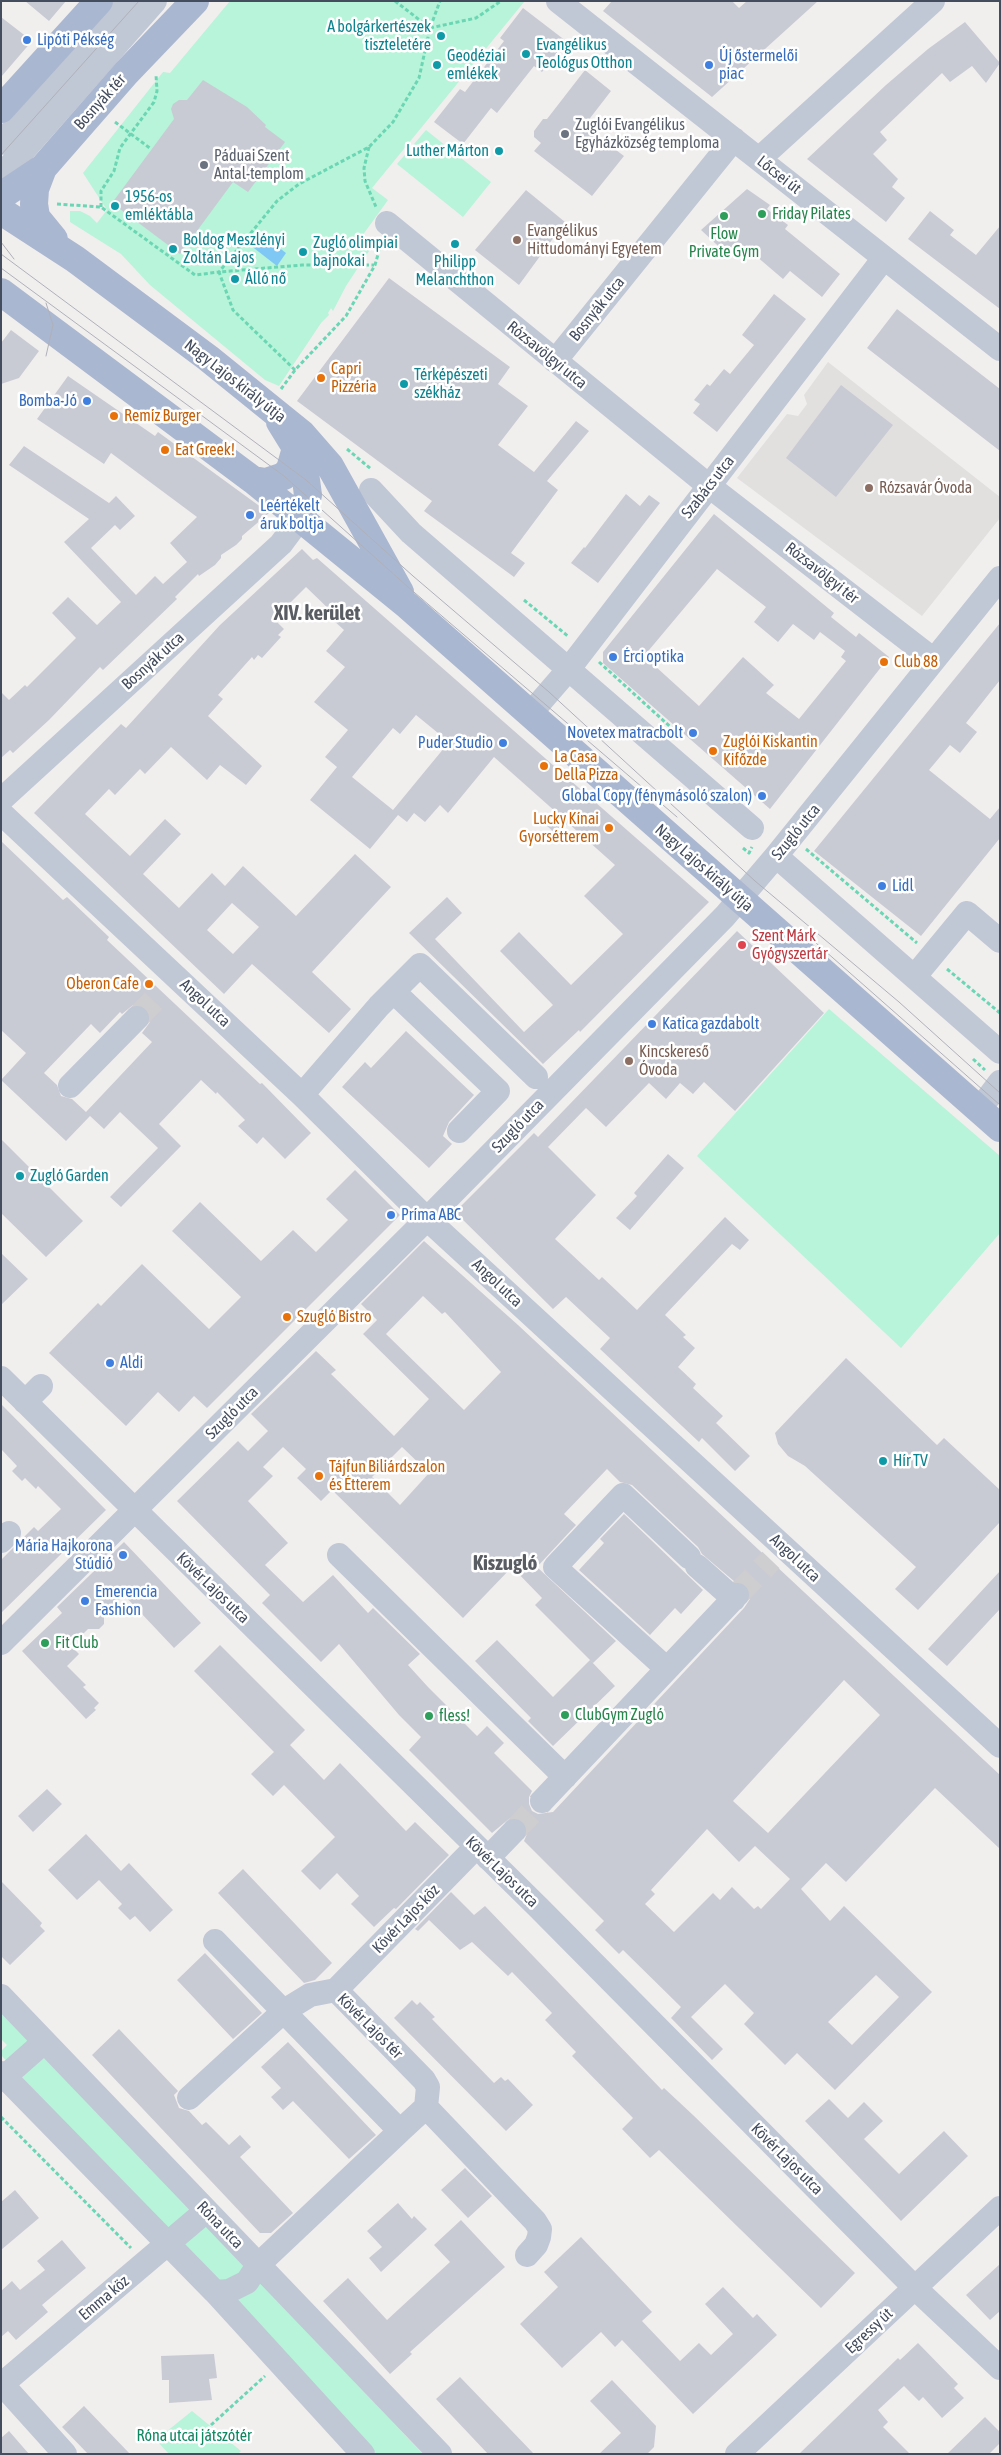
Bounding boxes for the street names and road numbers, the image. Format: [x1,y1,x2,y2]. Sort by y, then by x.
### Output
street label: Bosnyák tér [70,70,130,134]
street label: Lőcsei út [753,152,805,198]
street label: Bosnyák utca [565,273,629,345]
street label: Rózsavölgyi utca [503,317,591,393]
street label: Nagy Lajos király útja [180,335,290,427]
street label: Szabács utca [678,452,738,522]
street label: Rózsavölgyi tér [781,538,863,608]
street label: Bosnyák utca [118,628,188,694]
street label: Szugló utca [768,800,824,864]
street label: Nagy Lajos király útja [651,820,757,916]
street label: Angol utca [176,975,234,1031]
street label: Szugló utca [488,1095,548,1157]
street label: Angol utca [468,1255,526,1311]
street label: Szugló utca [202,1383,262,1443]
street label: Angol utca [766,1530,824,1586]
street label: Kövér Lajos utca [173,1549,253,1627]
street label: Kövér Lajos utca [462,1833,542,1911]
street label: Kövér Lajos köz [369,1881,443,1957]
street label: Kövér Lajos tér [333,1989,407,2063]
street label: Kövér Lajos utca [747,2119,827,2199]
street label: Róna utca [193,2197,247,2253]
street label: Emma köz [75,2272,133,2324]
street label: Egressy út [841,2304,897,2358]

